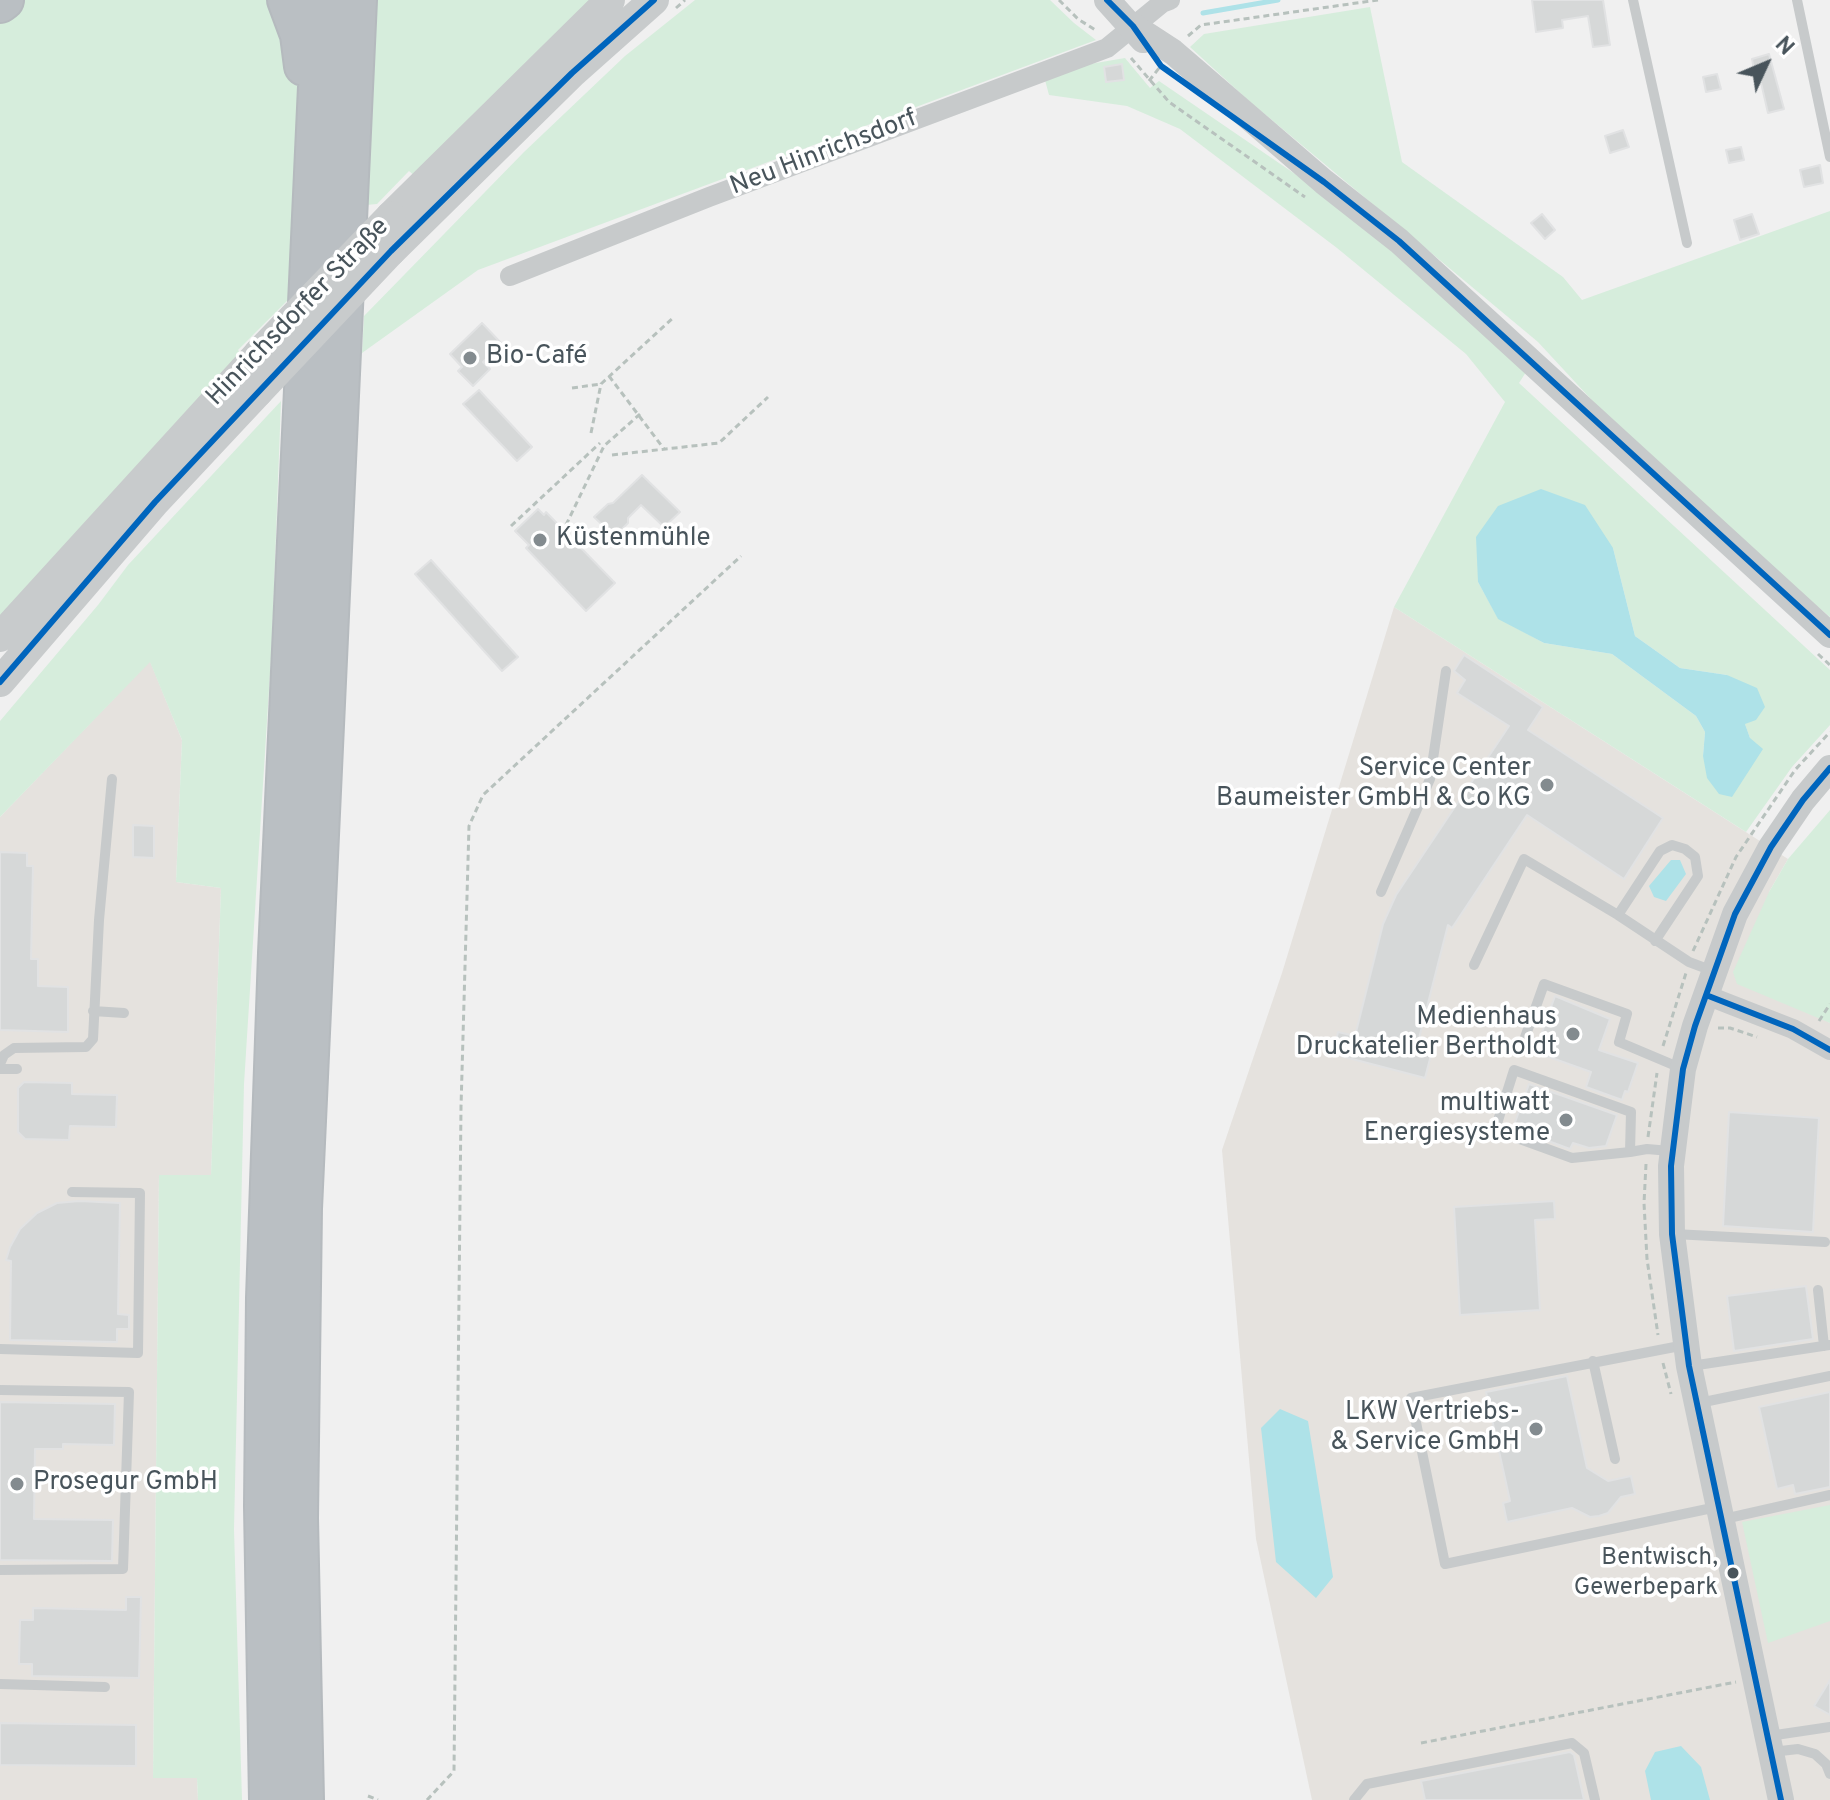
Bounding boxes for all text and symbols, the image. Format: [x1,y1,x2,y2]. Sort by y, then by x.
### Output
north arrow [1726,24,1806,104]
text: N [1768,32,1799,62]
street label: Neu Hinrichsdorf [726,104,922,204]
street label: Hinrichsdorfer Straße [201,212,397,414]
place label: Bio-Café [486,342,587,374]
marker: Bio-Café [461,349,479,367]
place label: Küstenmühle [556,524,710,556]
marker: Küstenmühle [531,531,549,549]
place label: Service Center Baumeister GmbH & Co KG [1216,754,1531,816]
marker: Service Center Baumeister GmbH & Co KG [1538,776,1556,794]
place label: Medienhaus Druckatelier Bertholdt [1296,1003,1557,1064]
marker: Medienhaus Druckatelier Bertholdt [1564,1025,1582,1043]
place label: multiwatt Energiesysteme [1364,1089,1550,1150]
marker: multiwatt Energiesysteme [1557,1111,1575,1129]
place label: LKW Vertriebs- & Service GmbH [1331,1398,1520,1460]
marker: LKW Vertriebs- & Service GmbH [1527,1420,1545,1438]
place label: Prosegur GmbH [33,1468,218,1500]
marker: Prosegur GmbH [8,1475,26,1493]
place label: Bentwisch, Gewerbepark [1574,1545,1718,1601]
marker: Bentwisch, Gewerbepark [1725,1565,1741,1581]

